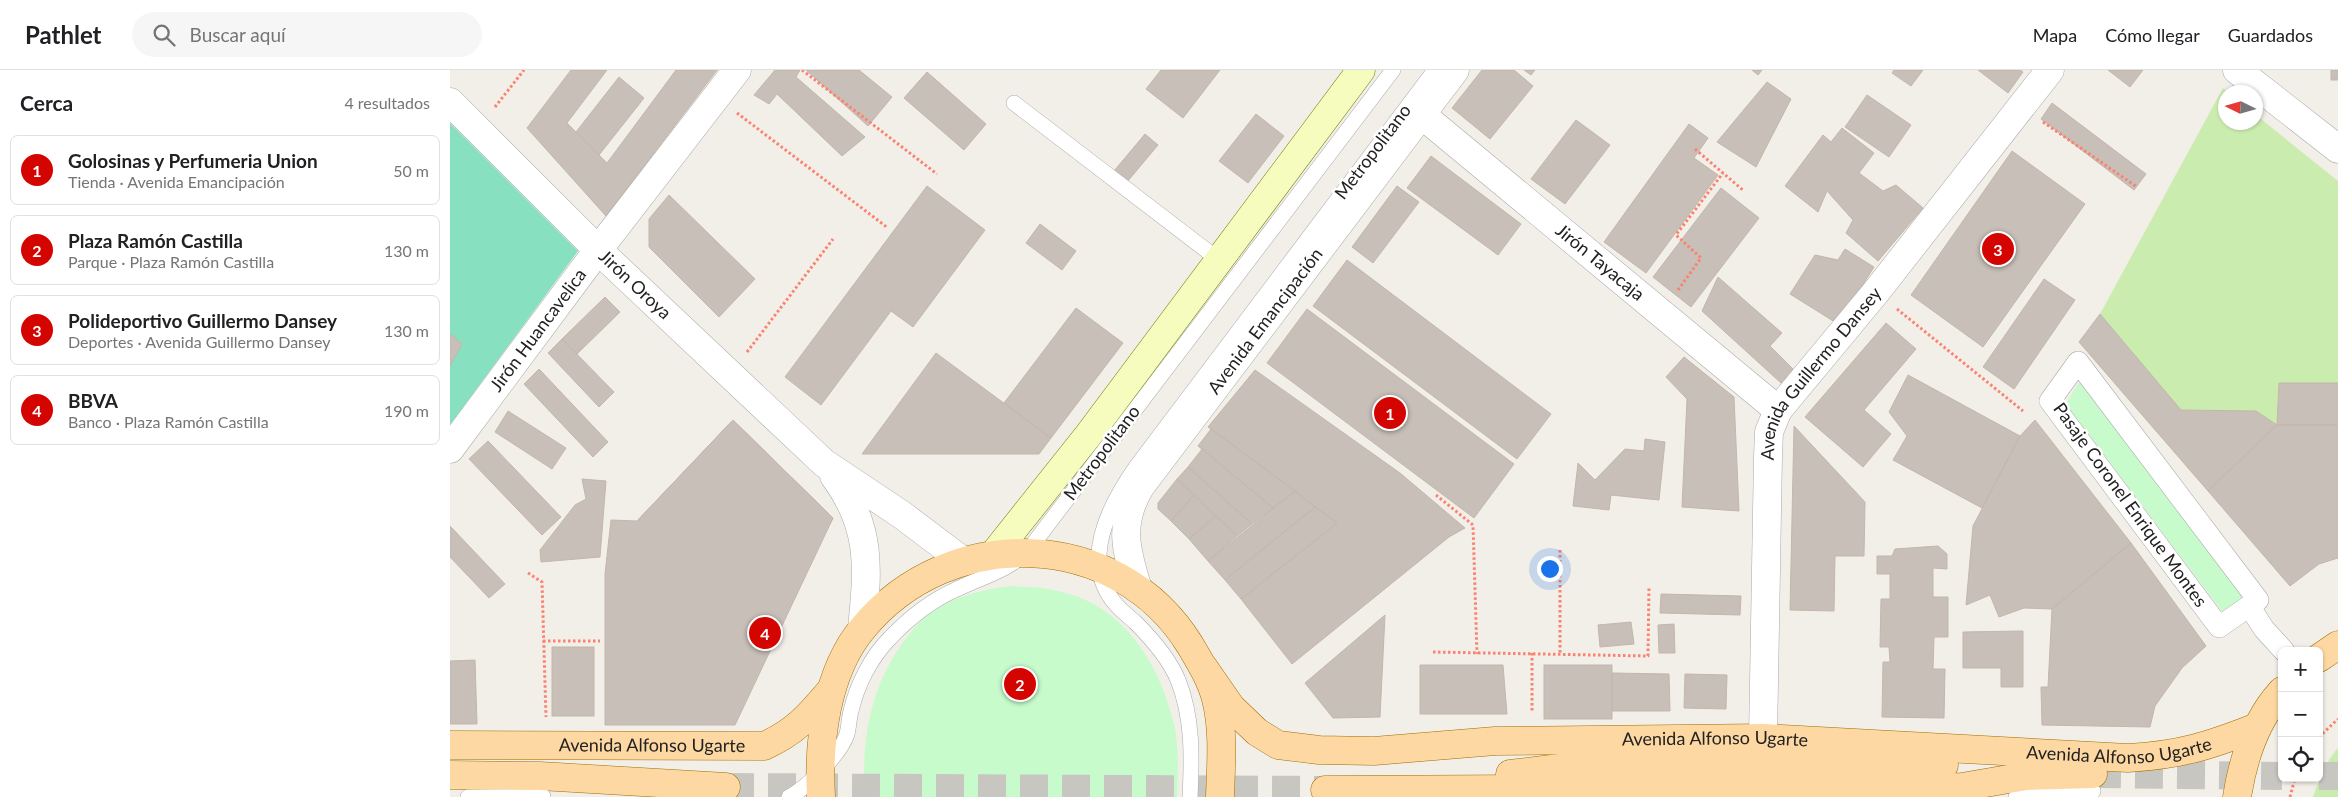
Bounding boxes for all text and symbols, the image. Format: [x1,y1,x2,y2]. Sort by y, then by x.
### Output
search box [132,12,482,57]
text: Pathlet [25,20,102,49]
icon: search [150,21,178,49]
text: Buscar aquí [190,23,286,46]
text: Mapa [2033,24,2077,46]
text: Cómo llegar [2105,24,2200,46]
text: Guardados [2228,24,2313,46]
north arrow [2218,85,2263,130]
text: Cerca [20,90,73,115]
text: 4 resultados [344,93,430,112]
street label: Metropolitano [1329,100,1415,203]
text: Golosinas y Perfumeria Union [68,149,318,172]
text: 1 [32,161,42,180]
text: 50 m [393,161,429,180]
text: Tienda · Avenida Emancipación [68,172,285,191]
street label: Jirón Tayacaja [1552,219,1649,305]
text: Plaza Ramón Castilla [68,229,243,252]
pin: 3 [1982,230,2014,268]
text: 2 [32,241,42,260]
text: 130 m [384,241,429,260]
street label: Avenida Emancipación [1202,243,1327,398]
street label: Jirón Oroya [595,245,676,323]
text: Parque · Plaza Ramón Castilla [68,252,274,271]
street label: Jirón Huancavelica [485,264,590,395]
street label: Avenida Guillermo Dansey [1756,281,1886,461]
text: Polideportivo Guillermo Dansey [68,309,337,332]
text: 3 [32,321,42,340]
text: 130 m [384,321,429,340]
text: Deportes · Avenida Guillermo Dansey [68,332,330,351]
text: BBVA [68,389,118,412]
pin: 1 [1374,394,1406,432]
street label: Pasaje Coronel Enrique Montes [2049,398,2212,611]
text: 4 [32,401,42,420]
text: 190 m [384,401,429,420]
street label: Metropolitano [1058,401,1144,504]
text: Banco · Plaza Ramón Castilla [68,412,269,431]
your location [1537,556,1563,582]
pin: 4 [749,614,781,652]
map controls [2278,647,2323,782]
button: + [2278,647,2323,692]
pin: 2 [1004,665,1036,703]
button: − [2278,692,2323,737]
street label: Avenida Alfonso Ugarte [1622,726,1809,750]
street label: Avenida Alfonso Ugarte [2026,732,2214,768]
street label: Avenida Alfonso Ugarte [559,733,745,756]
button: locate [2278,737,2323,782]

